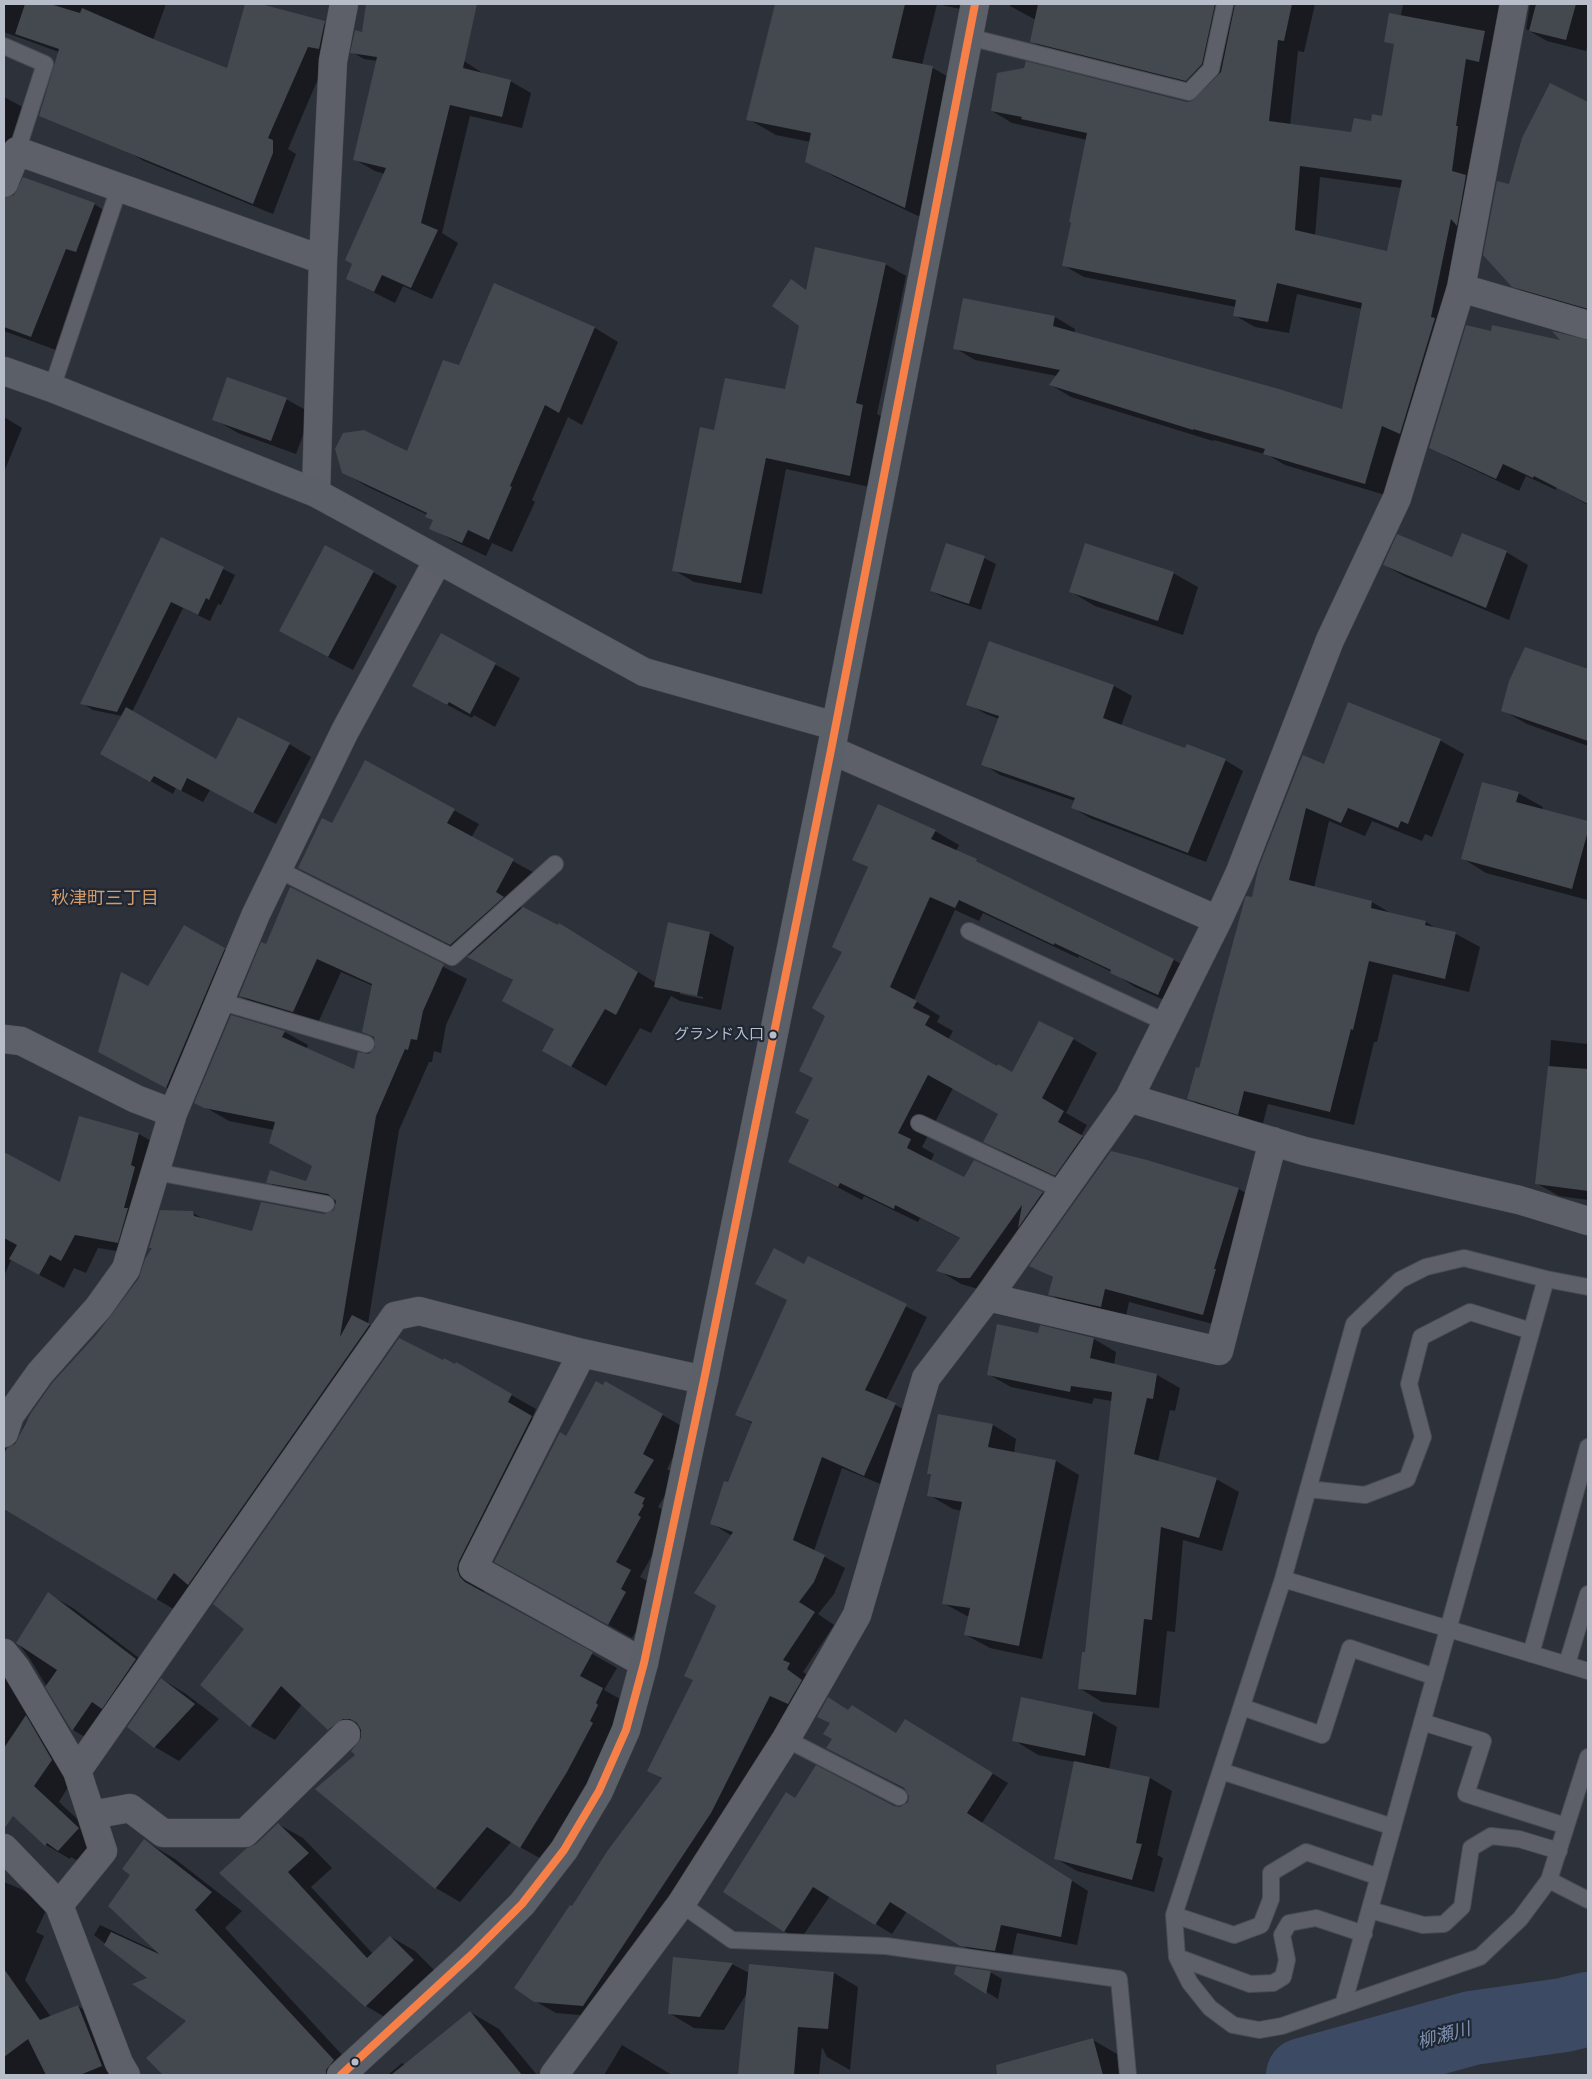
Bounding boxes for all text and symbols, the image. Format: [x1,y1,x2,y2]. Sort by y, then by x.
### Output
district label: 秋津町三丁目 [51,888,159,910]
place label: グランド入口 [674,1026,764,1044]
marker: グランド入口 [768,1030,778,1040]
water label: 柳瀬川 [1415,2019,1473,2053]
unlabelled marker [350,2057,360,2067]

